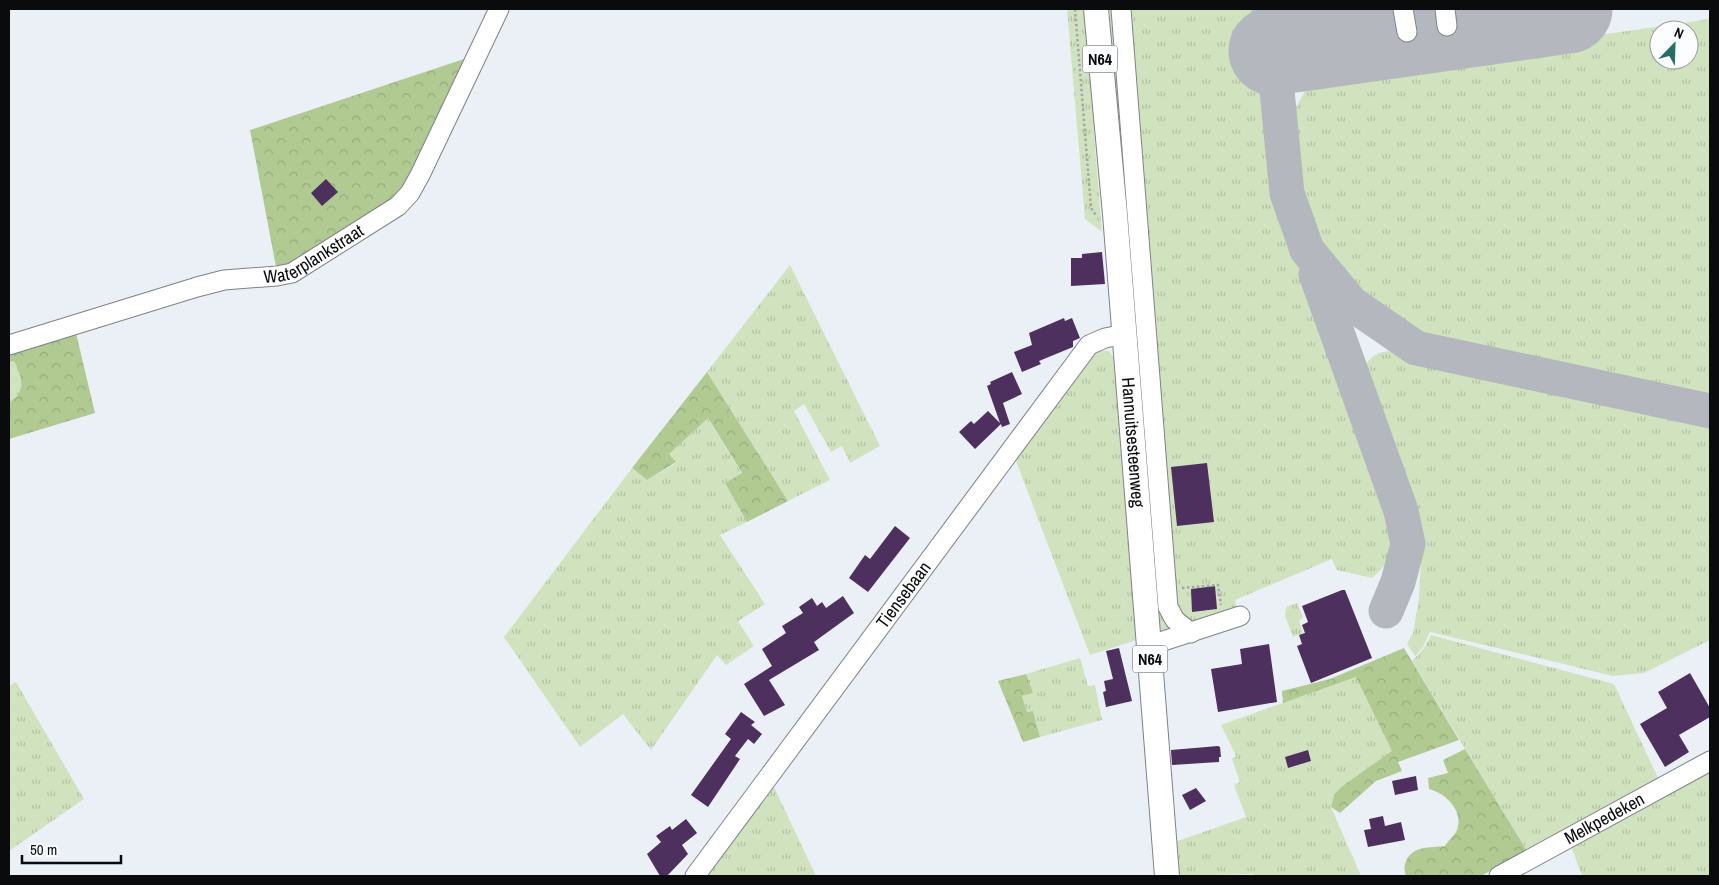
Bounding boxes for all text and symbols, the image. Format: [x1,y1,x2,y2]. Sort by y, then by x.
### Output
north arrow [1649,20,1699,70]
text: N [1672,23,1686,43]
road number: N64 [1082,46,1118,72]
street label: Waterplankstraat [263,218,368,289]
street label: Hannuitsesteenweg [1116,376,1151,509]
street label: Tiensebaan [870,556,936,633]
road number: N64 [1132,646,1168,672]
street label: Melkpedeken [1560,786,1649,850]
scale bar [22,832,121,864]
text: 50 m [30,839,57,860]

